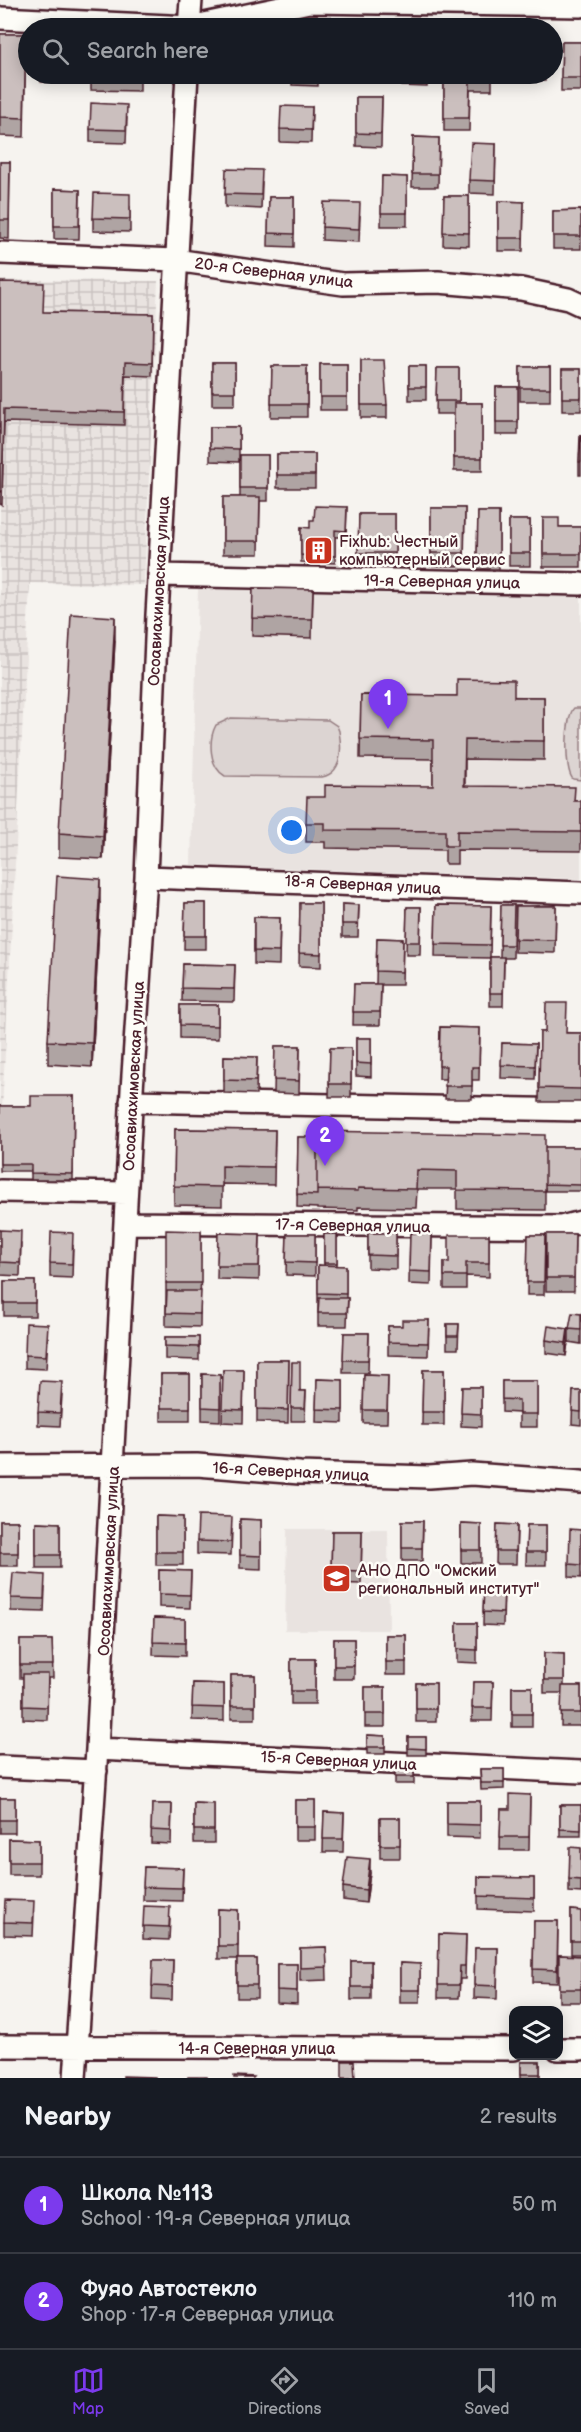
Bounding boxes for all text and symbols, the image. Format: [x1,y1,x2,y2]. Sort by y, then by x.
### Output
search box [18,18,563,84]
icon: search [39,35,72,68]
text: Search here [87,38,209,65]
street label: 20-я Северная улица [193,254,355,293]
street label: Осоавиахимовская улица [145,495,174,687]
place label: Fixhub: Честный компьютерный сервис [339,533,505,570]
building icon: Fixhub: Честный компьютерный сервис [302,534,334,566]
street label: 19-я Северная улица [364,572,521,593]
pin: 1 [368,680,408,729]
your location [277,816,306,845]
street label: 18-я Северная улица [284,872,442,899]
street label: Осоавиахимовская улица [120,980,149,1172]
pin: 2 [306,1116,344,1166]
street label: 17-я Северная улица [275,1216,431,1237]
street label: 16-я Северная улица [212,1459,370,1486]
street label: Осоавиахимовская улица [95,1465,124,1657]
place label: АНО ДПО "Омский региональный институт" [357,1562,539,1599]
school or university icon: АНО ДПО "Омский региональный институт" [321,1563,353,1595]
street label: 15-я Северная улица [260,1748,418,1775]
map controls [509,2006,563,2060]
button: layers [509,2006,563,2060]
street label: 14-я Северная улица [178,2040,336,2059]
text: Nearby [24,2102,111,2133]
text: 2 results [480,2105,557,2129]
text: Школа №113 [81,2180,213,2207]
text: 1 [39,2193,48,2217]
text: 50 m [512,2193,557,2217]
text: School · 19-я Северная улица [81,2207,351,2231]
text: Фуяо Автостекло [81,2276,257,2303]
text: 2 [38,2289,49,2313]
text: 110 m [508,2289,557,2313]
text: Shop · 17-я Северная улица [81,2303,334,2327]
tab: Map [72,2364,105,2419]
tab: Directions [248,2364,321,2419]
tab: Saved [464,2364,509,2419]

